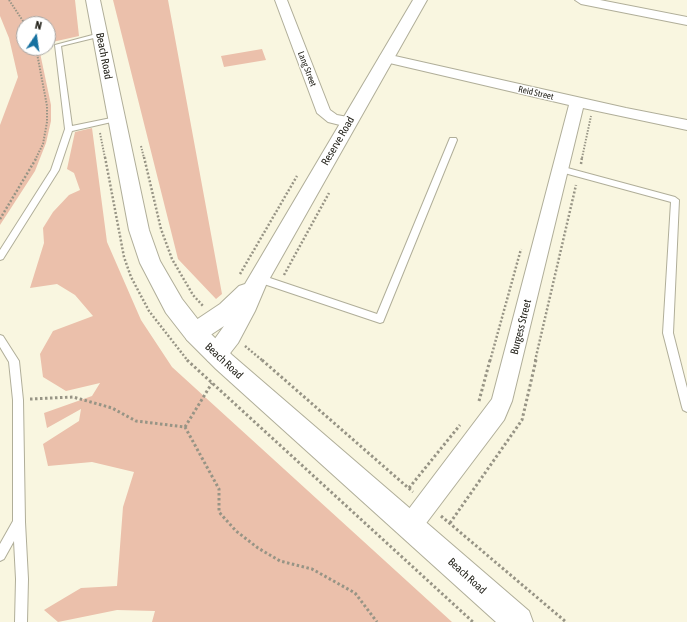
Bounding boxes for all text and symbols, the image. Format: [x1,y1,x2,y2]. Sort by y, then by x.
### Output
north arrow [16,16,56,56]
text: N [34,19,43,32]
street label: Beach Road [93,32,115,80]
street label: Lang Street [295,50,319,88]
street label: Reid Street [517,84,555,102]
street label: Reserve Road [319,114,357,168]
street label: Burgess Street [508,298,534,356]
street label: Beach Road [202,340,246,382]
street label: Beach Road [445,555,489,597]

